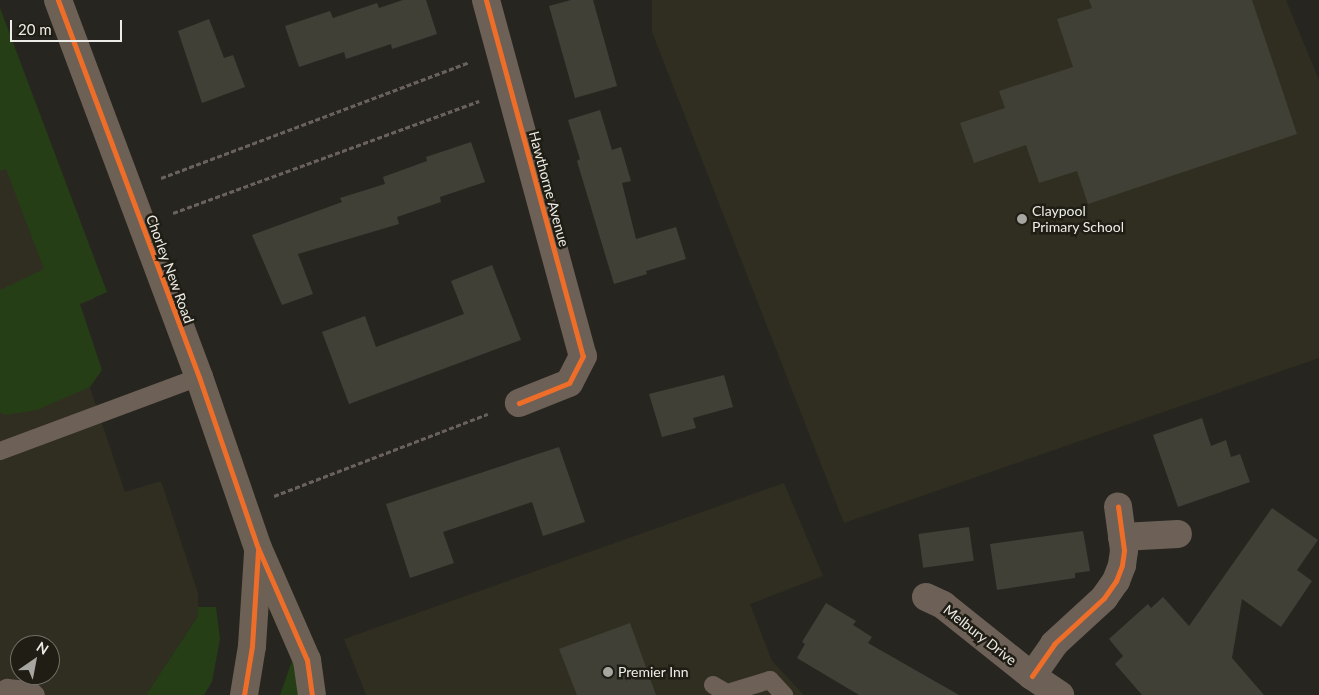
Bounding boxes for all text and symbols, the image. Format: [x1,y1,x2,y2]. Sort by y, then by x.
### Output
scale bar [12,10,125,42]
text: 20 m [18,20,52,38]
street label: Hawthorne Avenue [525,129,573,249]
place label: Claypool Primary School [1032,203,1124,236]
street label: Chorley New Road [142,212,198,326]
marker: Claypool Primary School [1016,213,1028,225]
street label: Melbury Drive [940,601,1020,669]
north arrow [10,635,60,685]
text: N [34,638,52,658]
place label: Premier Inn [618,664,689,680]
marker: Premier Inn [602,666,614,678]

